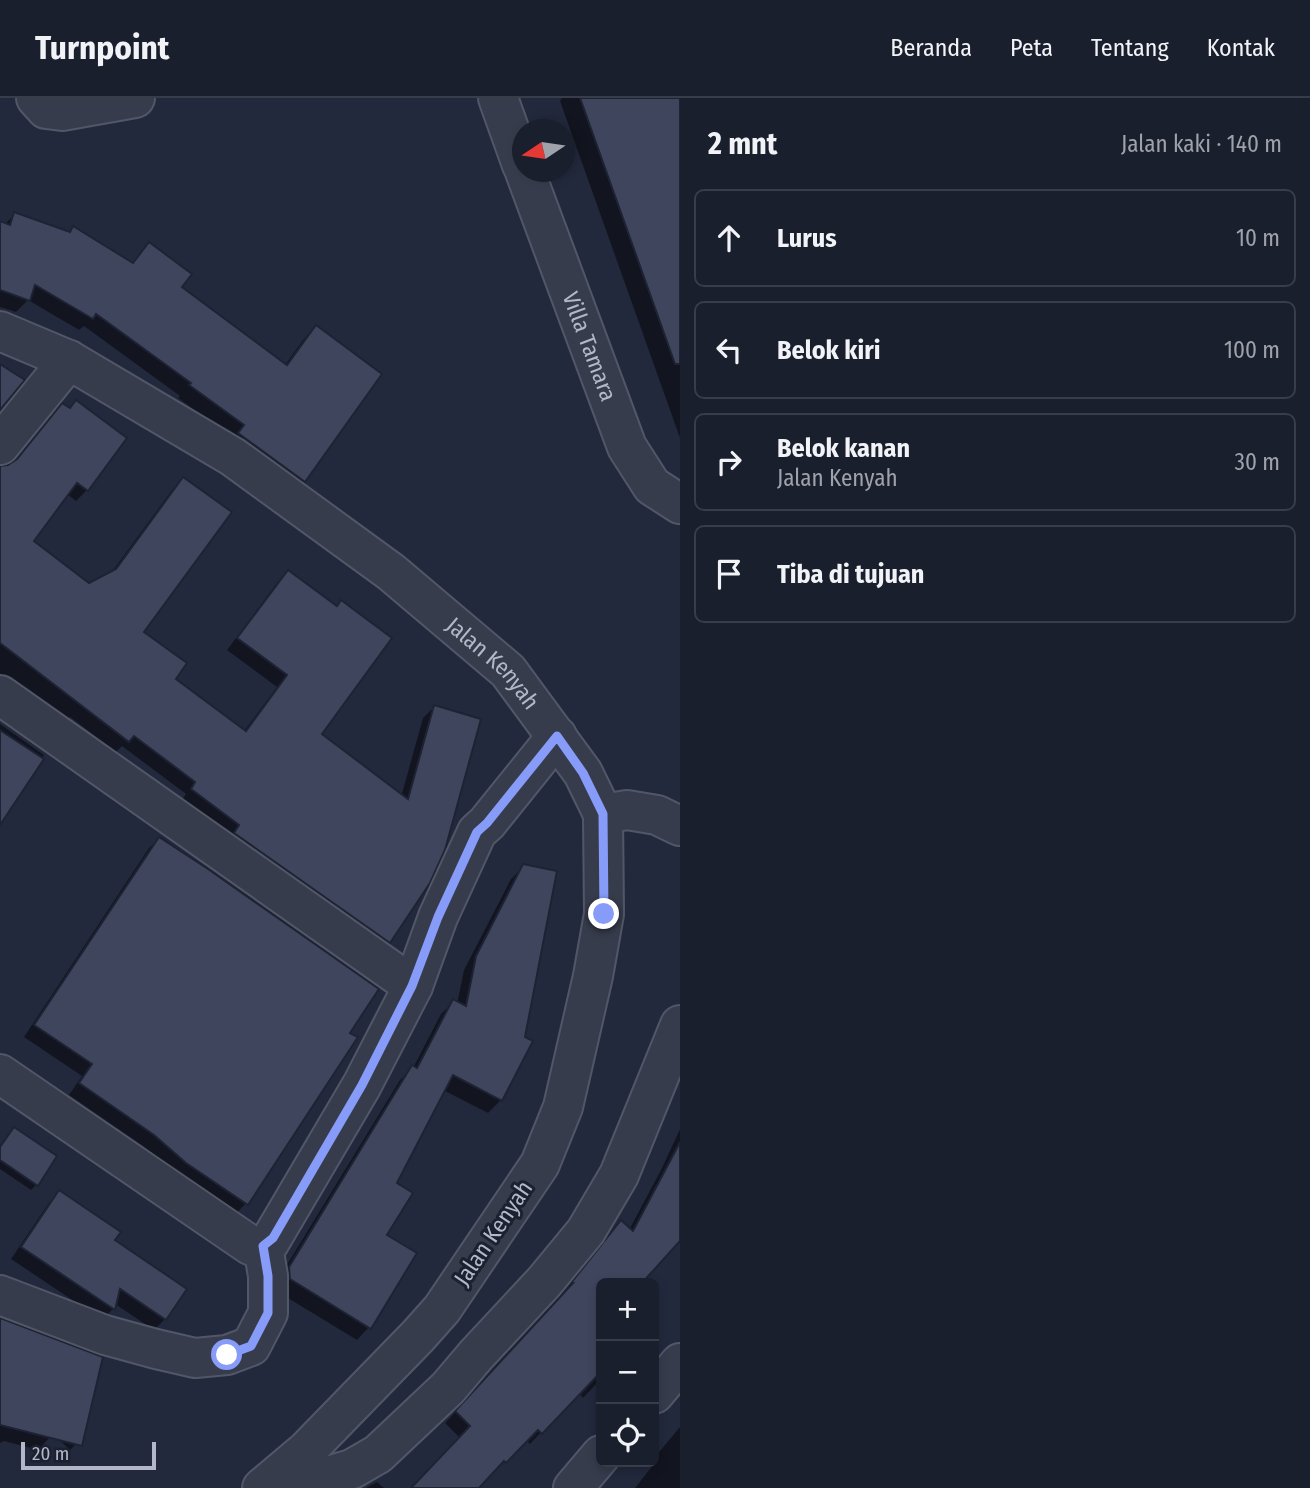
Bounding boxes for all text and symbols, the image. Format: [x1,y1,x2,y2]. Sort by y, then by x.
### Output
text: Turnpoint [35,28,169,68]
text: Beranda [890,34,972,62]
text: Peta [1010,34,1053,62]
text: Tentang [1091,34,1169,62]
text: Kontak [1207,34,1275,62]
north arrow [512,119,575,182]
text: 2 mnt [708,126,777,162]
text: Jalan kaki · 140 m [1121,130,1282,158]
icon: ahead [710,219,748,257]
text: Lurus [777,223,837,254]
text: 10 m [1236,224,1280,252]
street label: Villa Tamara [557,288,623,405]
icon: left [710,331,748,369]
text: Belok kiri [777,335,880,366]
text: 100 m [1224,336,1280,364]
text: Belok kanan [777,433,910,464]
icon: right [710,443,748,481]
text: 30 m [1235,448,1280,476]
text: Jalan Kenyah [777,464,898,492]
icon: arrive [710,555,748,593]
text: Tiba di tujuan [777,559,924,590]
street label: Jalan Kenyah [441,611,545,715]
route end [588,898,619,929]
street label: Jalan Kenyah [448,1175,538,1291]
map controls [596,1278,659,1467]
button: + [596,1278,659,1341]
route start [211,1339,242,1370]
button: − [596,1341,659,1404]
button: locate [596,1404,659,1467]
scale bar [21,1439,156,1471]
text: 20 m [32,1442,69,1465]

